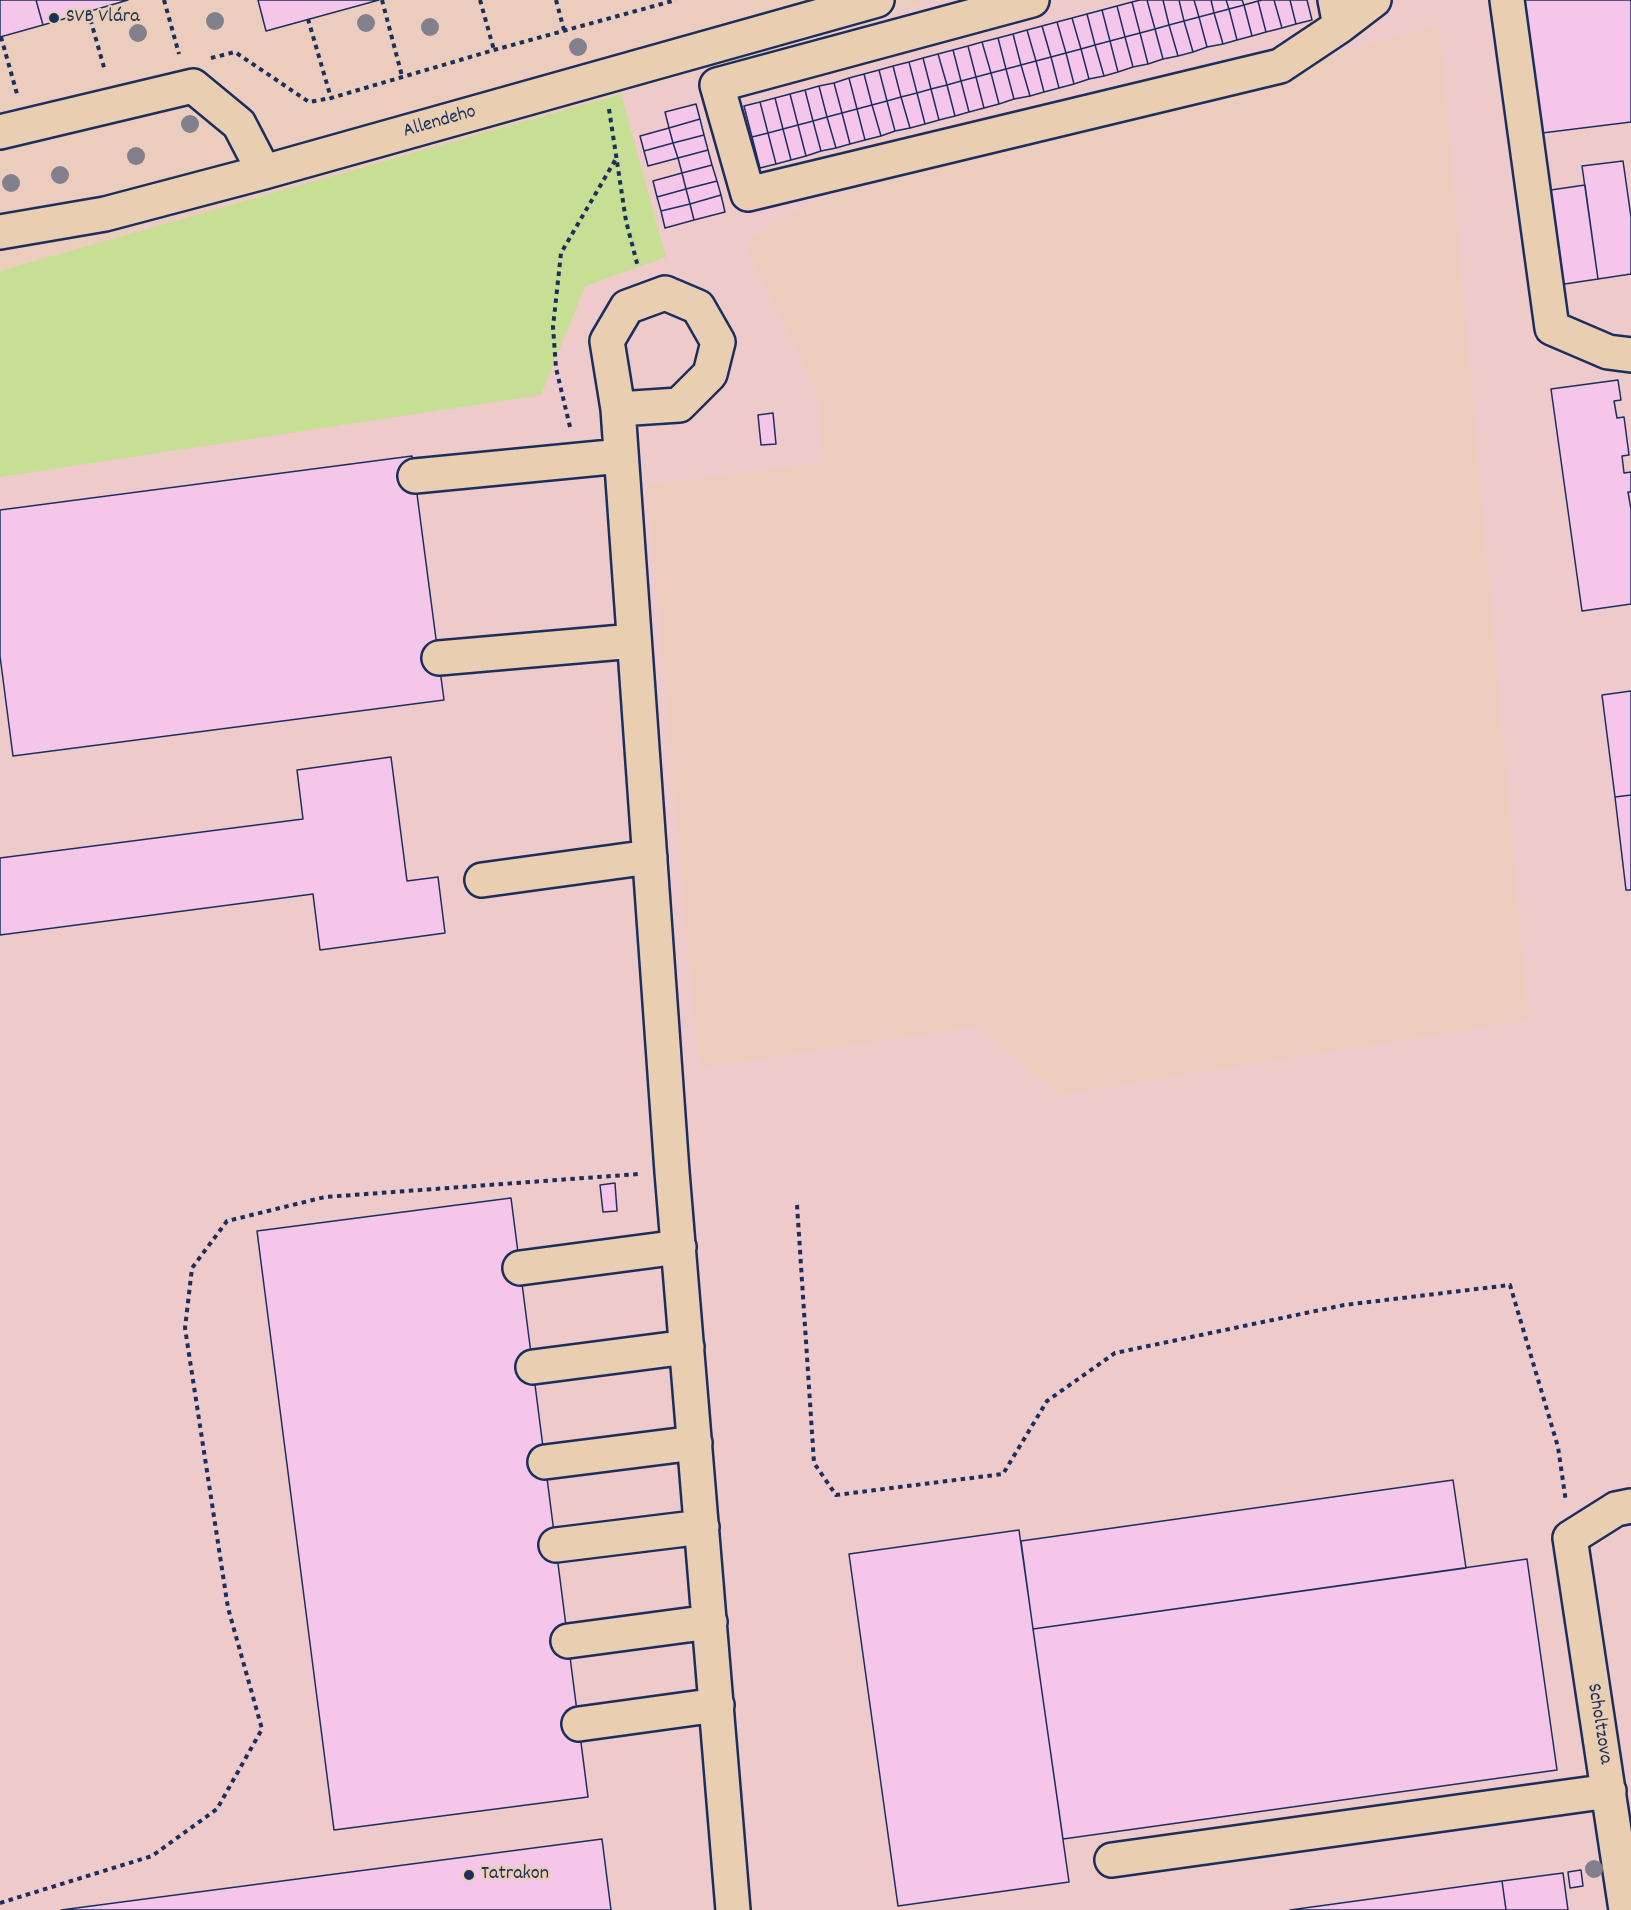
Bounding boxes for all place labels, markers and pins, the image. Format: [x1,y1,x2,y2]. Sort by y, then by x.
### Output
place label: SVB Vlára [66,6,140,30]
marker: SVB Vlára [47,11,61,25]
place label: Tatrakon [481,1863,549,1887]
marker: Tatrakon [462,1868,476,1882]

